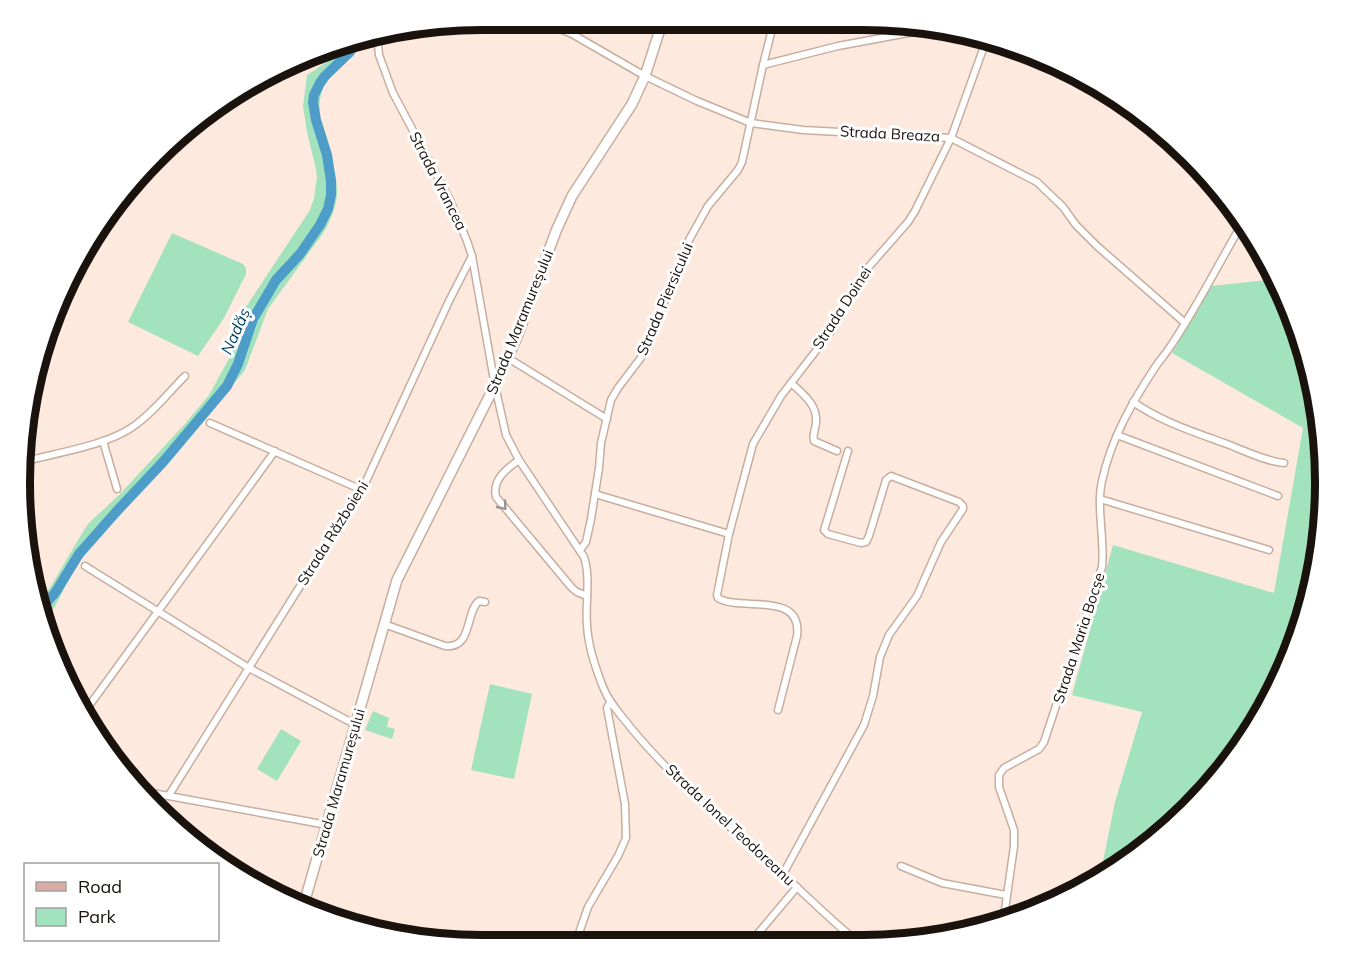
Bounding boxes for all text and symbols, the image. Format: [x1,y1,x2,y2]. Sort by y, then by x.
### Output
street label: Strada Breaza [839,121,941,146]
street label: Strada Vrancea [405,128,471,233]
street label: Strada Piersicului [632,240,697,358]
street label: Strada Maramureșului [482,247,557,397]
street label: Strada Doinei [808,263,875,353]
water label: Nadăș [216,305,254,357]
street label: Strada Războieni [293,477,372,589]
one-way arrow [496,499,507,510]
street label: Strada Maria Bocșe [1048,570,1109,706]
street label: Strada Maramureșului [308,706,369,860]
street label: Strada Ionel Teodoreanu [662,760,799,890]
legend [24,863,219,941]
text: Road [78,875,122,898]
text: Park [78,905,117,928]

